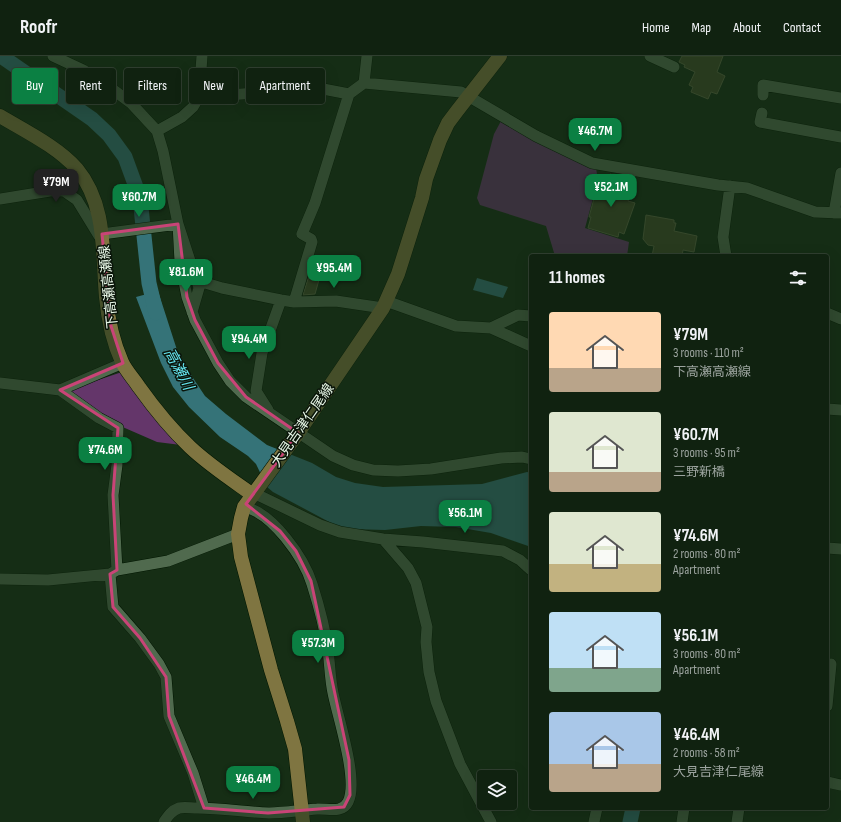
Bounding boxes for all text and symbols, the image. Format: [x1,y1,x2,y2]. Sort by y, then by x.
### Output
text: Roofr [20,16,57,39]
text: Home [642,19,670,36]
text: Map [692,19,711,36]
text: About [733,19,761,36]
text: Contact [783,19,821,36]
chip: Buy [12,68,58,104]
chip: Rent [66,68,116,104]
chip: Filters [124,68,181,104]
chip: New [189,68,238,104]
chip: Apartment [246,68,325,104]
pin: ¥46.7M [562,118,628,152]
text: ¥46.7M [578,123,612,139]
pin: ¥79M [32,169,80,203]
text: ¥79M [43,174,69,190]
pin: ¥52.1M [578,174,644,208]
text: ¥52.1M [594,179,628,195]
pin: ¥60.7M [106,184,172,218]
text: ¥60.7M [121,189,157,205]
street label: 下高瀬高瀬線 [96,244,121,330]
pin: ¥95.4M [301,255,367,289]
pin: ¥81.6M [153,259,219,293]
text: ¥95.4M [316,260,352,276]
text: ¥81.6M [168,264,204,280]
icon: filters [787,267,809,289]
text: 11 homes [549,268,605,288]
text: ¥79M [673,325,708,345]
pin: ¥94.4M [216,326,282,360]
icon: home [581,328,629,376]
text: ¥94.4M [231,331,267,347]
water label: 高瀬川 [160,345,198,395]
text: 3 rooms · 110 m² [673,345,744,361]
text: 下高瀬高瀬線 [673,364,751,380]
street label: 大見吉津仁尾線 [267,380,337,470]
text: ¥60.7M [673,425,719,445]
icon: home [581,428,629,476]
pin: ¥74.6M [72,437,138,471]
text: ¥74.6M [88,442,122,458]
text: 3 rooms · 95 m² [673,445,740,461]
text: 三野新橋 [673,464,725,480]
pin: ¥56.1M [432,500,498,534]
text: ¥56.1M [448,505,482,521]
text: ¥74.6M [673,526,718,546]
icon: home [581,528,629,576]
text: 2 rooms · 80 m² [673,546,740,562]
text: Apartment [673,562,720,578]
text: ¥56.1M [673,626,718,646]
icon: home [581,628,629,676]
pin: ¥57.3M [285,630,351,664]
text: ¥57.3M [301,635,335,651]
text: 3 rooms · 80 m² [673,646,741,662]
text: Apartment [673,662,720,678]
text: ¥46.4M [673,725,720,745]
icon: home [581,728,629,776]
text: 2 rooms · 58 m² [673,745,740,761]
text: 大見吉津仁尾線 [673,764,764,780]
pin: ¥46.4M [220,766,286,800]
map controls [477,770,517,810]
button: layers [477,770,517,810]
text: ¥46.4M [235,771,271,787]

